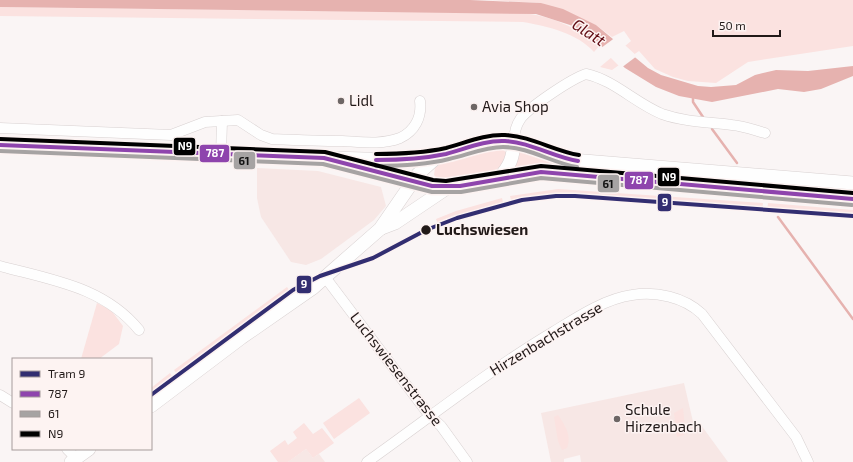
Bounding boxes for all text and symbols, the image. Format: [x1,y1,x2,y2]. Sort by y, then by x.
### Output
scale bar [713,12,780,38]
water label: Glatt [569,14,610,50]
text: 50 m [719,18,746,32]
place label: Lidl [349,91,374,109]
marker: Lidl [336,96,346,106]
place label: Avia Shop [482,97,549,115]
marker: Avia Shop [469,102,479,112]
line badge: N9 [173,137,196,156]
text: N9 [178,139,192,152]
line badge: 787 [199,144,230,163]
text: 787 [206,146,224,159]
line badge: 61 [233,151,256,170]
text: 61 [238,154,250,167]
line badge: N9 [657,167,680,187]
text: N9 [662,170,676,183]
line badge: 787 [624,171,654,190]
text: 787 [630,173,648,186]
line badge: 61 [597,174,620,193]
text: 61 [602,177,614,190]
line badge: 9 [657,193,672,212]
text: 9 [662,195,668,208]
place label: Luchswiesen [436,220,528,238]
marker: Luchswiesen [419,223,433,237]
line badge: 9 [296,275,312,294]
text: 9 [301,277,307,290]
street label: Hirzenbachstrasse [486,297,605,379]
street label: Luchswiesenstrasse [347,308,447,429]
legend [12,358,152,450]
text: Tram 9 [48,366,85,380]
text: 787 [48,386,68,400]
place label: Schule Hirzenbach [625,400,702,435]
text: 61 [48,406,60,420]
marker: Schule Hirzenbach [612,414,622,424]
text: N9 [48,426,63,440]

